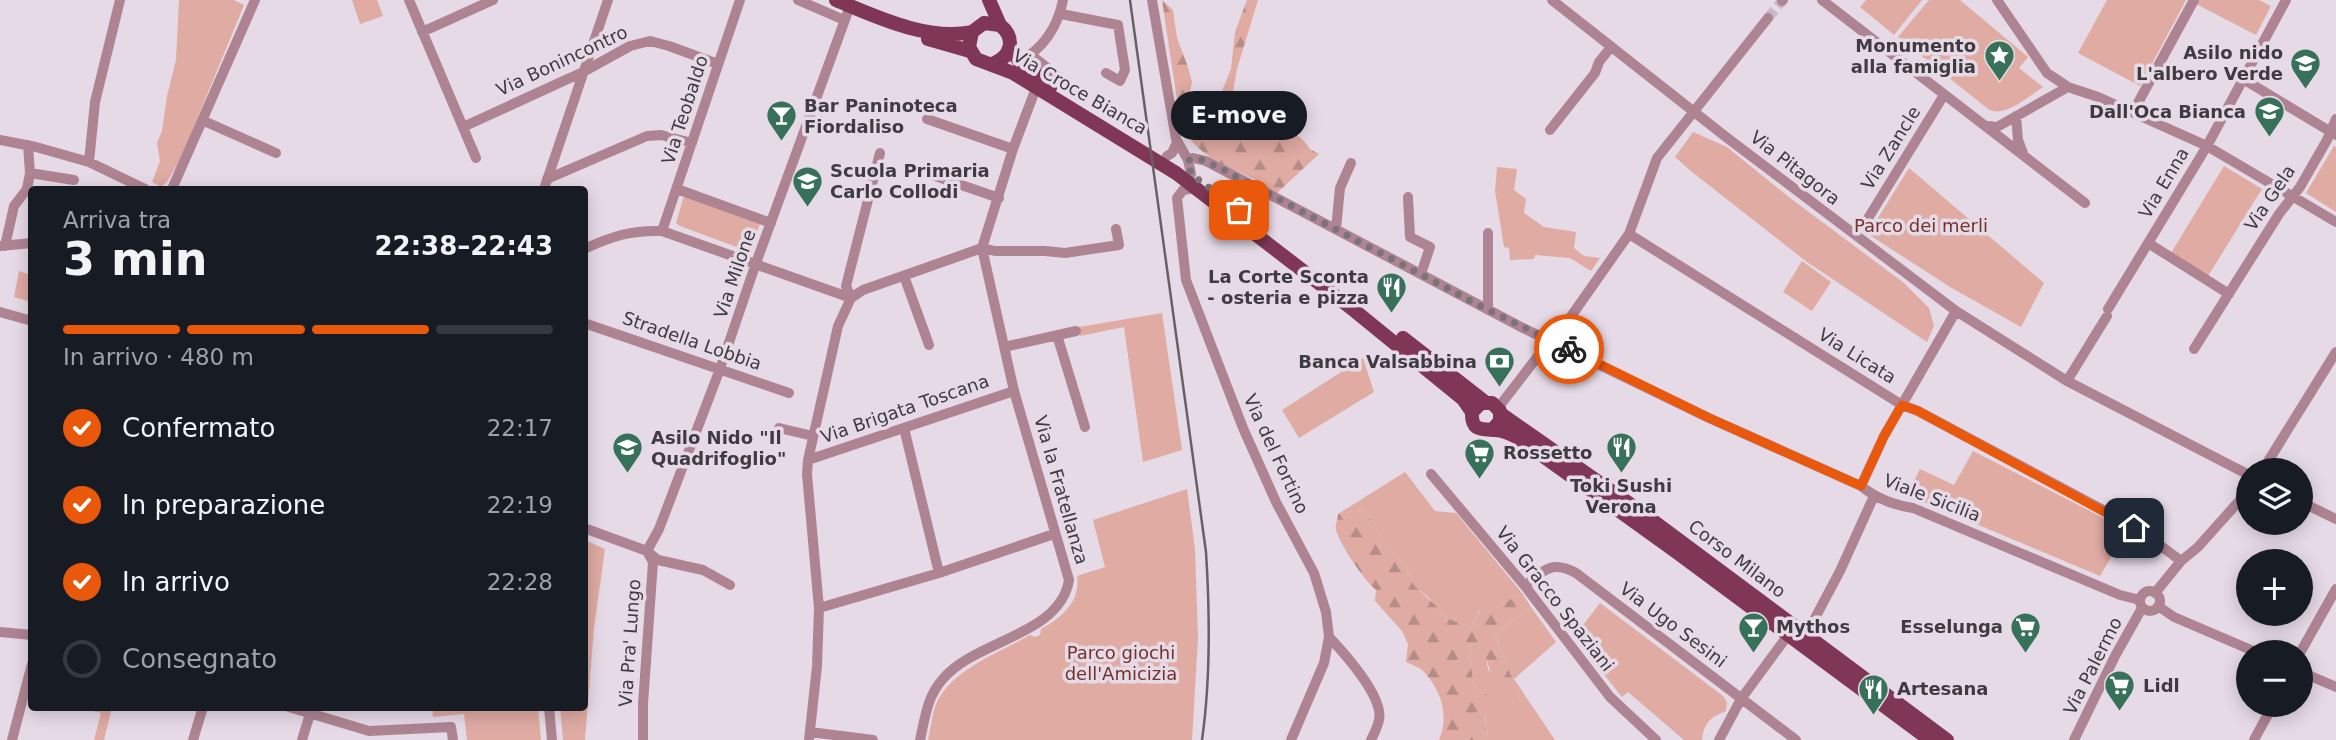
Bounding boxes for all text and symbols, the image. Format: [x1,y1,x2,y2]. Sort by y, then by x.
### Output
street label: Via Bonincontro [493,21,631,100]
place label: Monumento alla famiglia [1851,35,1976,77]
place icon: Monumento alla famiglia [1982,39,2016,83]
place label: Asilo nido L'albero Verde [2136,42,2283,84]
street label: Via Croce Bianca [1009,45,1151,139]
school or university icon: Asilo nido L'albero Verde [2289,46,2323,90]
street label: Via Teobaldo [657,53,712,167]
callout: E-move [1171,91,1307,140]
place label: Bar Paninoteca Fiordaliso [804,95,958,137]
school or university icon: Dall'Oca Bianca [2252,95,2286,139]
bar icon: Bar Paninoteca Fiordaliso [764,99,798,143]
place label: Dall'Oca Bianca [2089,101,2246,122]
text: E-move [1191,102,1287,128]
street label: Via Zancle [1857,102,1924,193]
street label: Via Pitagora [1746,126,1844,209]
street label: Via Enna [2134,144,2193,222]
place label: Scuola Primaria Carlo Collodi [830,160,990,202]
street label: Via Gela [2240,161,2299,235]
school or university icon: Scuola Primaria Carlo Collodi [790,164,824,208]
pin [1209,180,1269,240]
icon: bag [1220,191,1258,229]
text: Arriva tra [63,207,171,233]
park label: Parco dei merli [1854,215,1988,236]
street label: Via Milone [710,227,760,321]
text: 22:38–22:43 [374,231,553,261]
text: 3 min [63,232,207,286]
place label: La Corte Sconta - osteria e pizza [1207,266,1369,308]
restaurant icon: La Corte Sconta - osteria e pizza [1375,270,1409,314]
street label: Stradella Lobbia [620,307,765,374]
courier [1534,314,1604,384]
street label: Via Licata [1815,323,1900,388]
icon: bike [1550,330,1588,368]
text: In arrivo · 480 m [63,344,254,370]
bank icon: Banca Valsabbina [1483,345,1517,389]
place label: Banca Valsabbina [1298,351,1477,372]
street label: Via Brigata Toscana [818,370,992,447]
street label: Via del Fortino [1240,391,1313,517]
icon: check [63,409,101,447]
text: Confermato [122,413,275,443]
street label: Via la Fratellanza [1030,413,1093,567]
text: 22:17 [487,415,553,441]
place label: Asilo Nido "Il Quadrifoglio" [651,427,786,469]
school or university icon: Asilo Nido "Il Quadrifoglio" [611,431,645,475]
restaurant icon: Toki Sushi Verona [1604,431,1638,475]
supermarket icon: Rossetto [1463,436,1497,480]
place label: Rossetto [1503,442,1592,463]
map controls [2236,458,2313,717]
button: layers [2236,458,2313,535]
street label: Viale Sicilia [1881,469,1984,526]
place label: Toki Sushi Verona [1570,475,1672,517]
icon: check [63,486,101,524]
text: In preparazione [122,490,325,520]
text: 22:19 [487,492,553,518]
pin [2104,498,2164,558]
icon: home [2115,509,2153,547]
street label: Corso Milano [1685,515,1790,602]
street label: Via Gracco Spaziani [1492,522,1619,675]
button: + [2236,549,2313,626]
icon: check [63,563,101,601]
text: In arrivo [122,567,230,597]
text: 22:28 [487,569,553,595]
street label: Via Pra' Lungo [615,578,644,708]
street label: Via Ugo Sesini [1616,578,1731,672]
bar icon: Mythos [1736,610,1770,654]
supermarket icon: Esselunga [2009,610,2043,654]
street label: Via Palermo [2059,614,2126,718]
place label: Mythos [1776,616,1850,637]
place label: Esselunga [1900,616,2003,637]
button: − [2236,640,2313,717]
park label: Parco giochi dell'Amicizia [1065,642,1177,684]
text: Consegnato [122,644,277,674]
supermarket icon: Lidl [2103,669,2137,713]
restaurant icon: Artesana [1857,672,1891,716]
place label: Lidl [2143,675,2180,696]
place label: Artesana [1897,678,1988,699]

